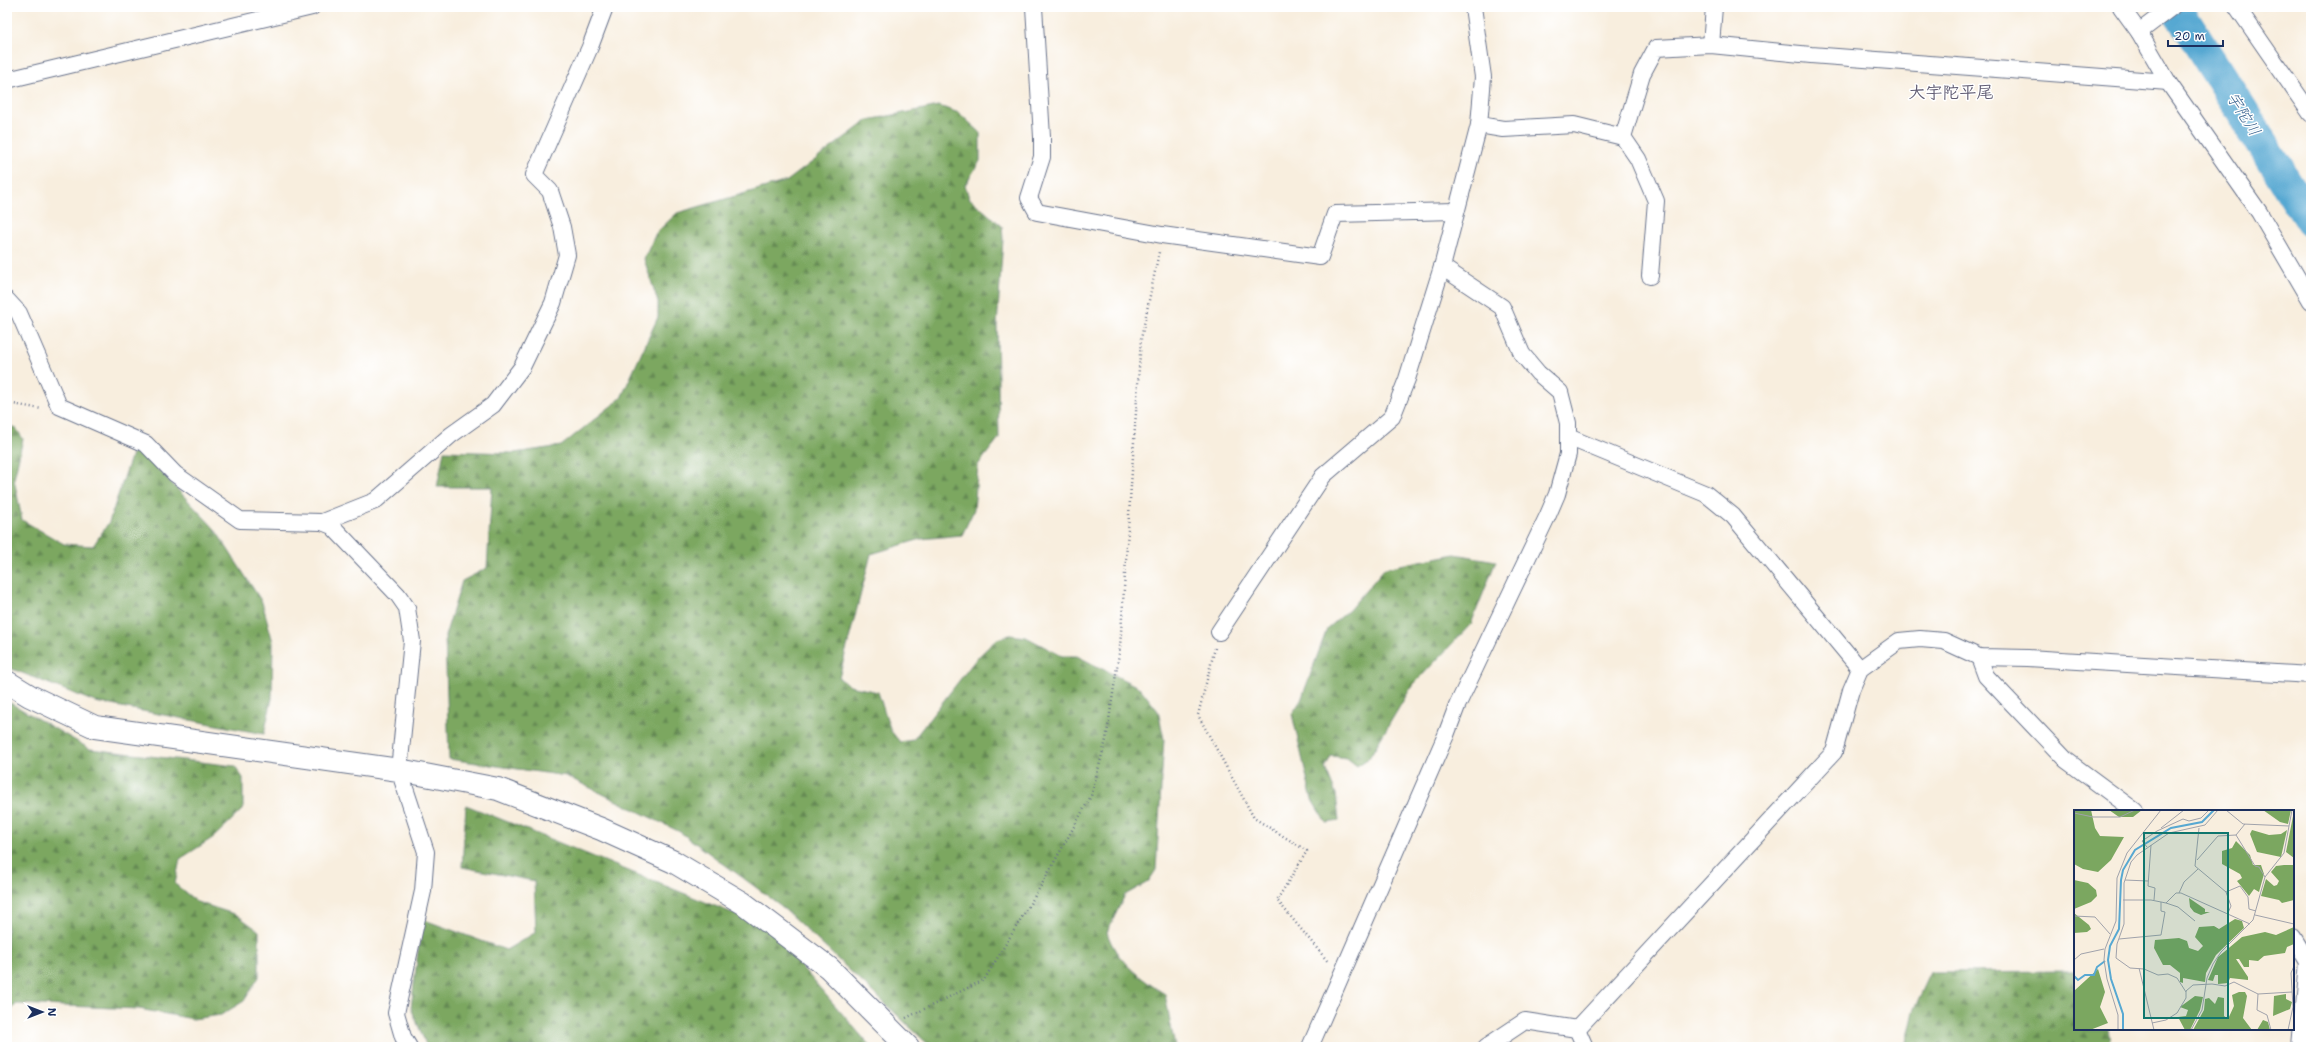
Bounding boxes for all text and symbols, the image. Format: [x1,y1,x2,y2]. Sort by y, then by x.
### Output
scale bar [2168,22,2223,48]
text: 20 m [2174,28,2205,44]
district label: 大宇陀平尾 [1909,81,1994,103]
water label: 宇陀川 [2222,88,2266,140]
inset map [2074,810,2294,1030]
north arrow [22,992,62,1032]
text: N [44,1008,59,1017]

